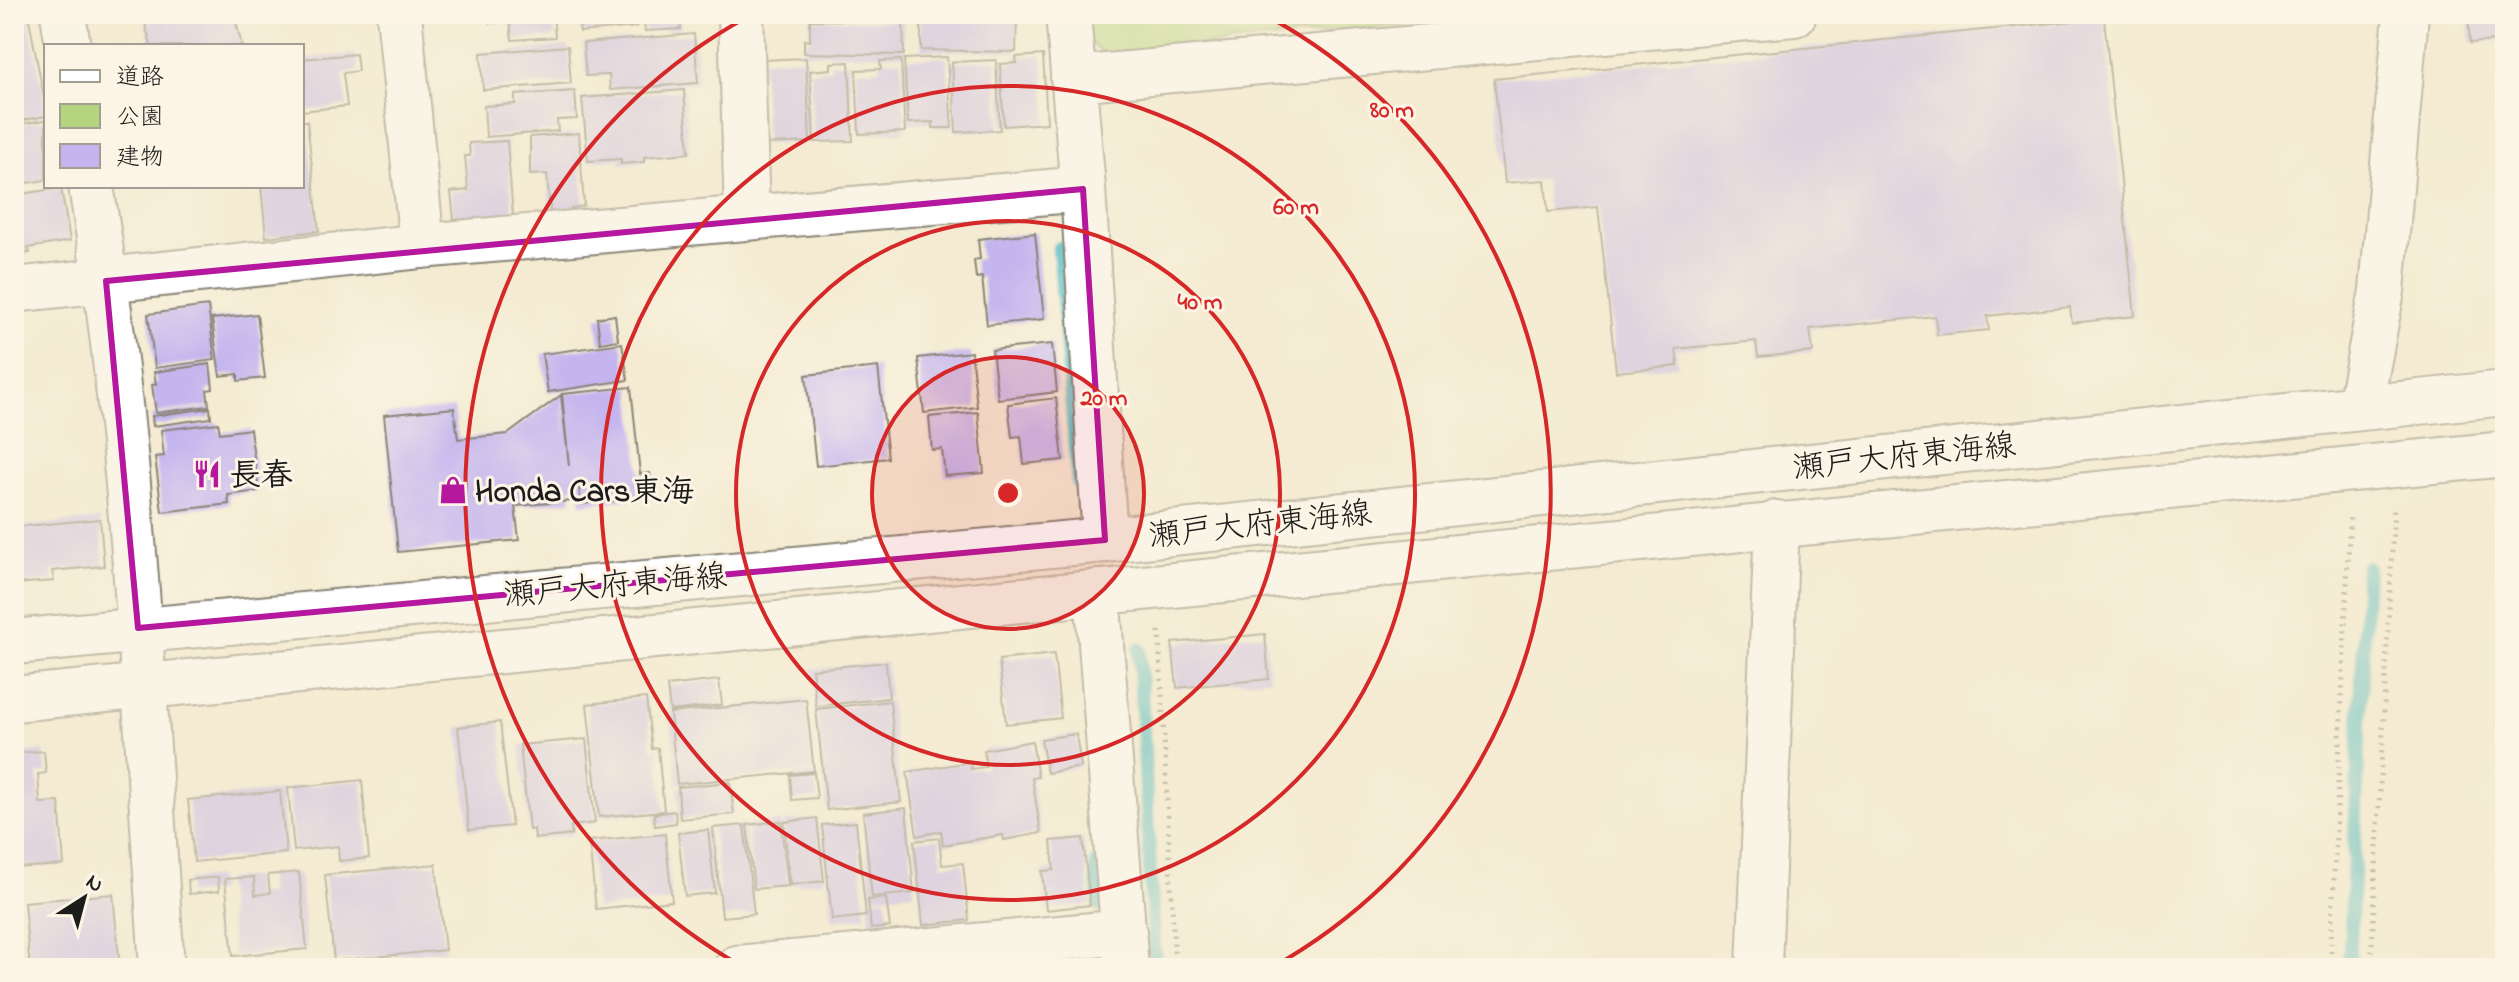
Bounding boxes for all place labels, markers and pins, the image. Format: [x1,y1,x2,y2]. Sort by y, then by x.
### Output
place label: 長春 [229,454,293,501]
restaurant icon: 長春 [192,459,222,489]
place label: Honda Cars東海 [475,470,694,517]
shop icon: Honda Cars東海 [438,475,468,505]
centre of rings [994,479,1022,507]

